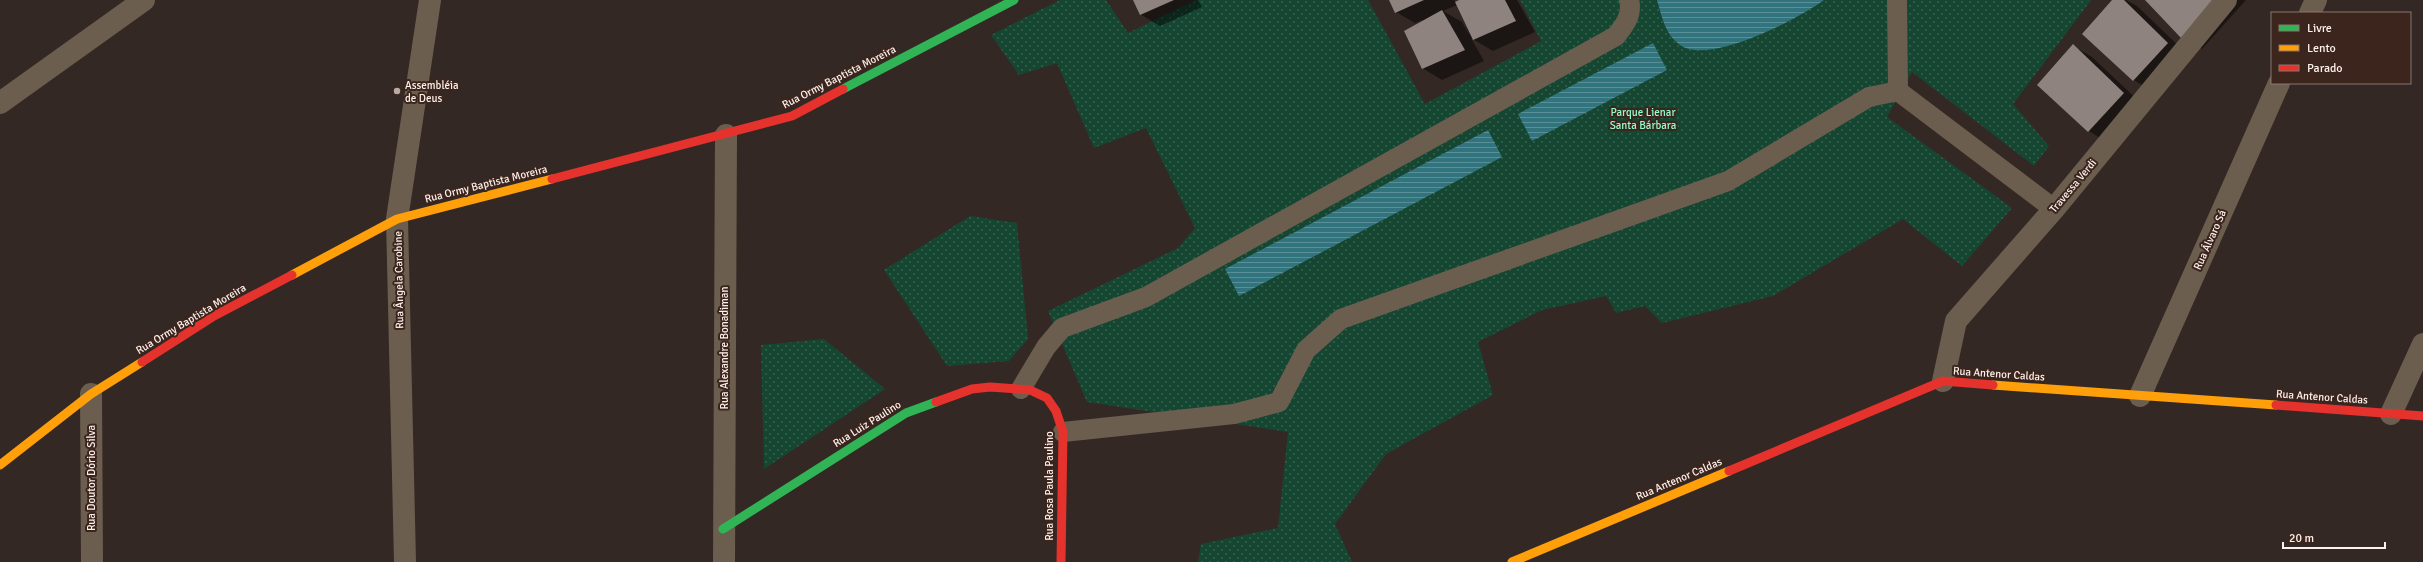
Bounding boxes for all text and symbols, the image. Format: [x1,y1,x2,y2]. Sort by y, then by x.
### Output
legend [2271,12,2411,84]
text: Livre [2307,21,2332,36]
text: Lento [2307,41,2336,56]
street label: Rua Ormy Baptista Moreira [780,42,898,111]
text: Parado [2307,61,2343,76]
place label: Assembléia de Deus [405,79,459,105]
marker: Assembléia de Deus [392,86,402,96]
park label: Parque Lienar Santa Bárbara [1610,106,1677,132]
street label: Travessa Verdi [2047,156,2099,216]
street label: Rua Ormy Baptista Moreira [423,162,549,206]
street label: Rua Álvaro Sá [2190,207,2229,272]
street label: Rua Ângela Carobine [391,231,406,329]
street label: Rua Ormy Baptista Moreira [134,281,249,357]
street label: Rua Alexandre Bonadiman [718,287,731,409]
street label: Rua Antenor Caldas [1953,364,2046,384]
street label: Rua Antenor Caldas [2276,387,2369,407]
street label: Rua Luiz Paulino [831,398,904,450]
street label: Rua Doutor Dório Silva [85,424,98,531]
street label: Rua Rosa Paula Paulino [1043,431,1056,541]
street label: Rua Antenor Caldas [1634,455,1724,503]
scale bar [2283,524,2385,550]
text: 20 m [2289,531,2314,546]

